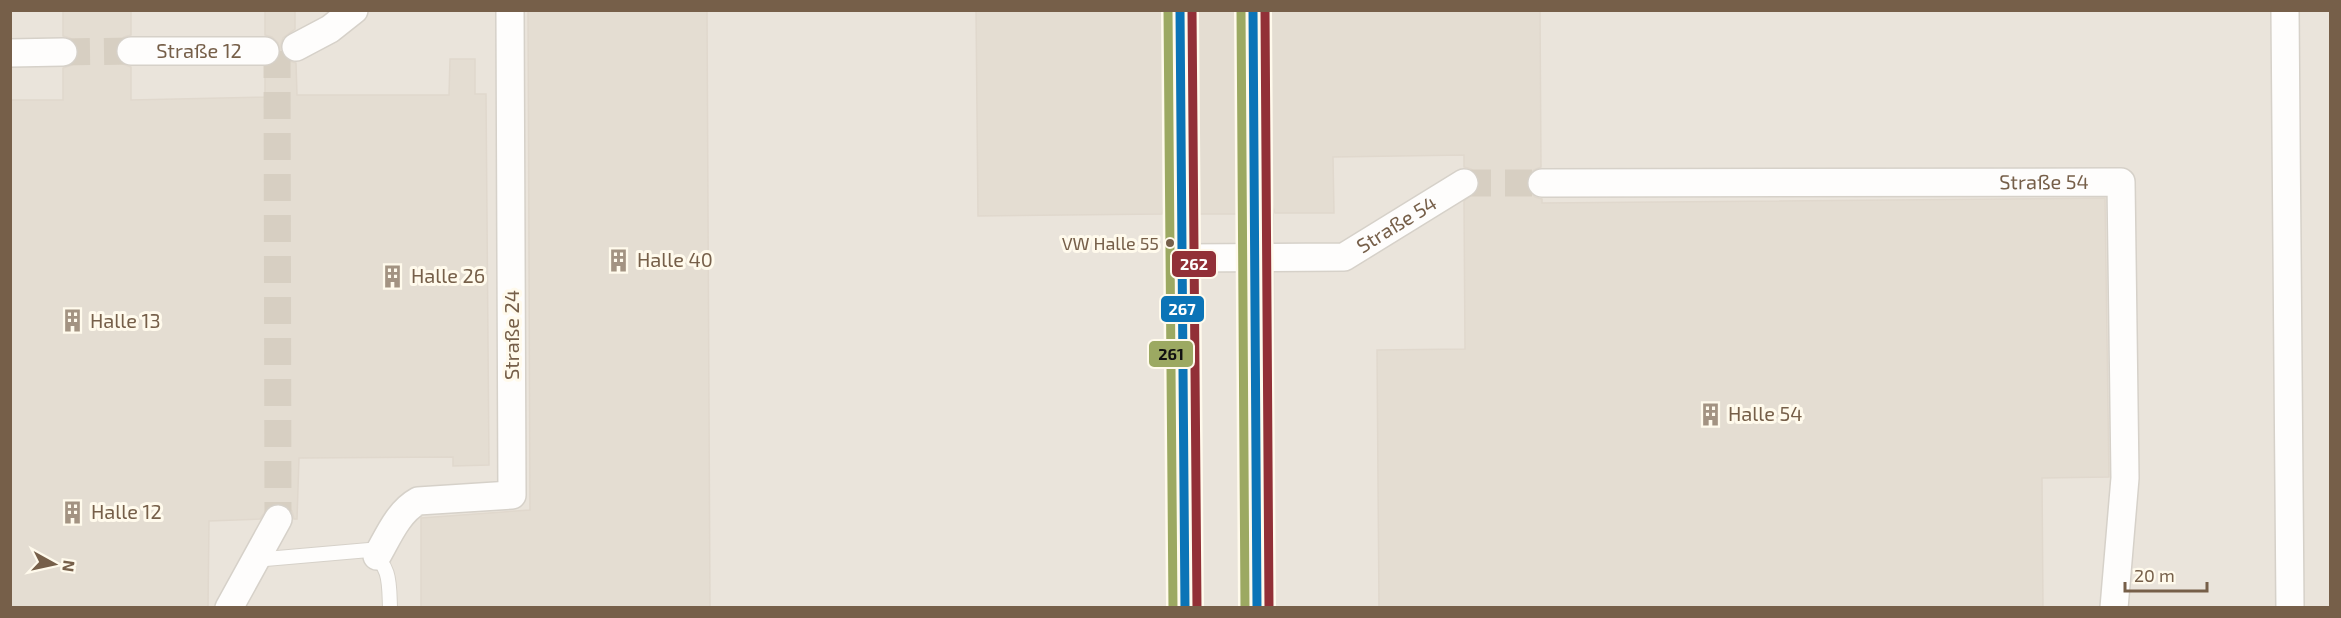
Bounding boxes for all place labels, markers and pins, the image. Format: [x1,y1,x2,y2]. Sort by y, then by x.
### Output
place label: VW Halle 55 [1062,232,1159,254]
marker: VW Halle 55 [1164,237,1176,249]
building icon: Halle 40 [606,247,632,273]
place label: Halle 40 [637,247,713,271]
building icon: Halle 26 [380,263,406,289]
place label: Halle 26 [411,263,485,287]
building icon: Halle 13 [59,308,85,334]
place label: Halle 13 [90,308,161,332]
building icon: Halle 54 [1697,401,1723,427]
place label: Halle 54 [1728,401,1802,425]
building icon: Halle 12 [60,499,86,525]
place label: Halle 12 [91,499,162,523]

